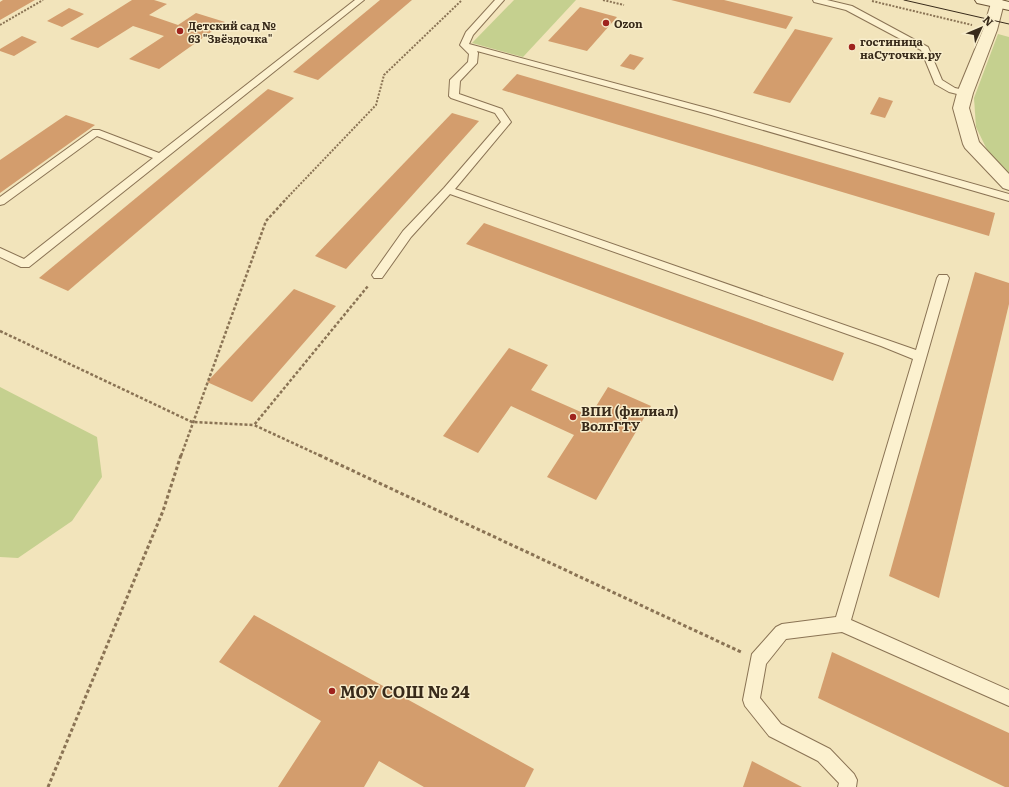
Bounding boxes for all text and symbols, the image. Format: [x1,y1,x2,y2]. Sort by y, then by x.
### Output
north arrow [961,8,1001,48]
text: N [980,11,998,29]
place label: Ozon [614,15,643,31]
place label: Детский сад № 63 "Звёздочка" [188,17,276,46]
marker: Ozon [601,18,611,28]
marker: Детский сад № 63 "Звёздочка" [175,26,185,36]
place label: гостиница наСуточки.ру [860,33,942,62]
marker: гостиница наСуточки.ру [847,42,857,52]
place label: ВПИ (филиал) ВолгГТУ [581,401,678,435]
marker: ВПИ (филиал) ВолгГТУ [568,412,578,422]
place label: МОУ СОШ № 24 [340,679,470,703]
marker: МОУ СОШ № 24 [327,686,337,696]

